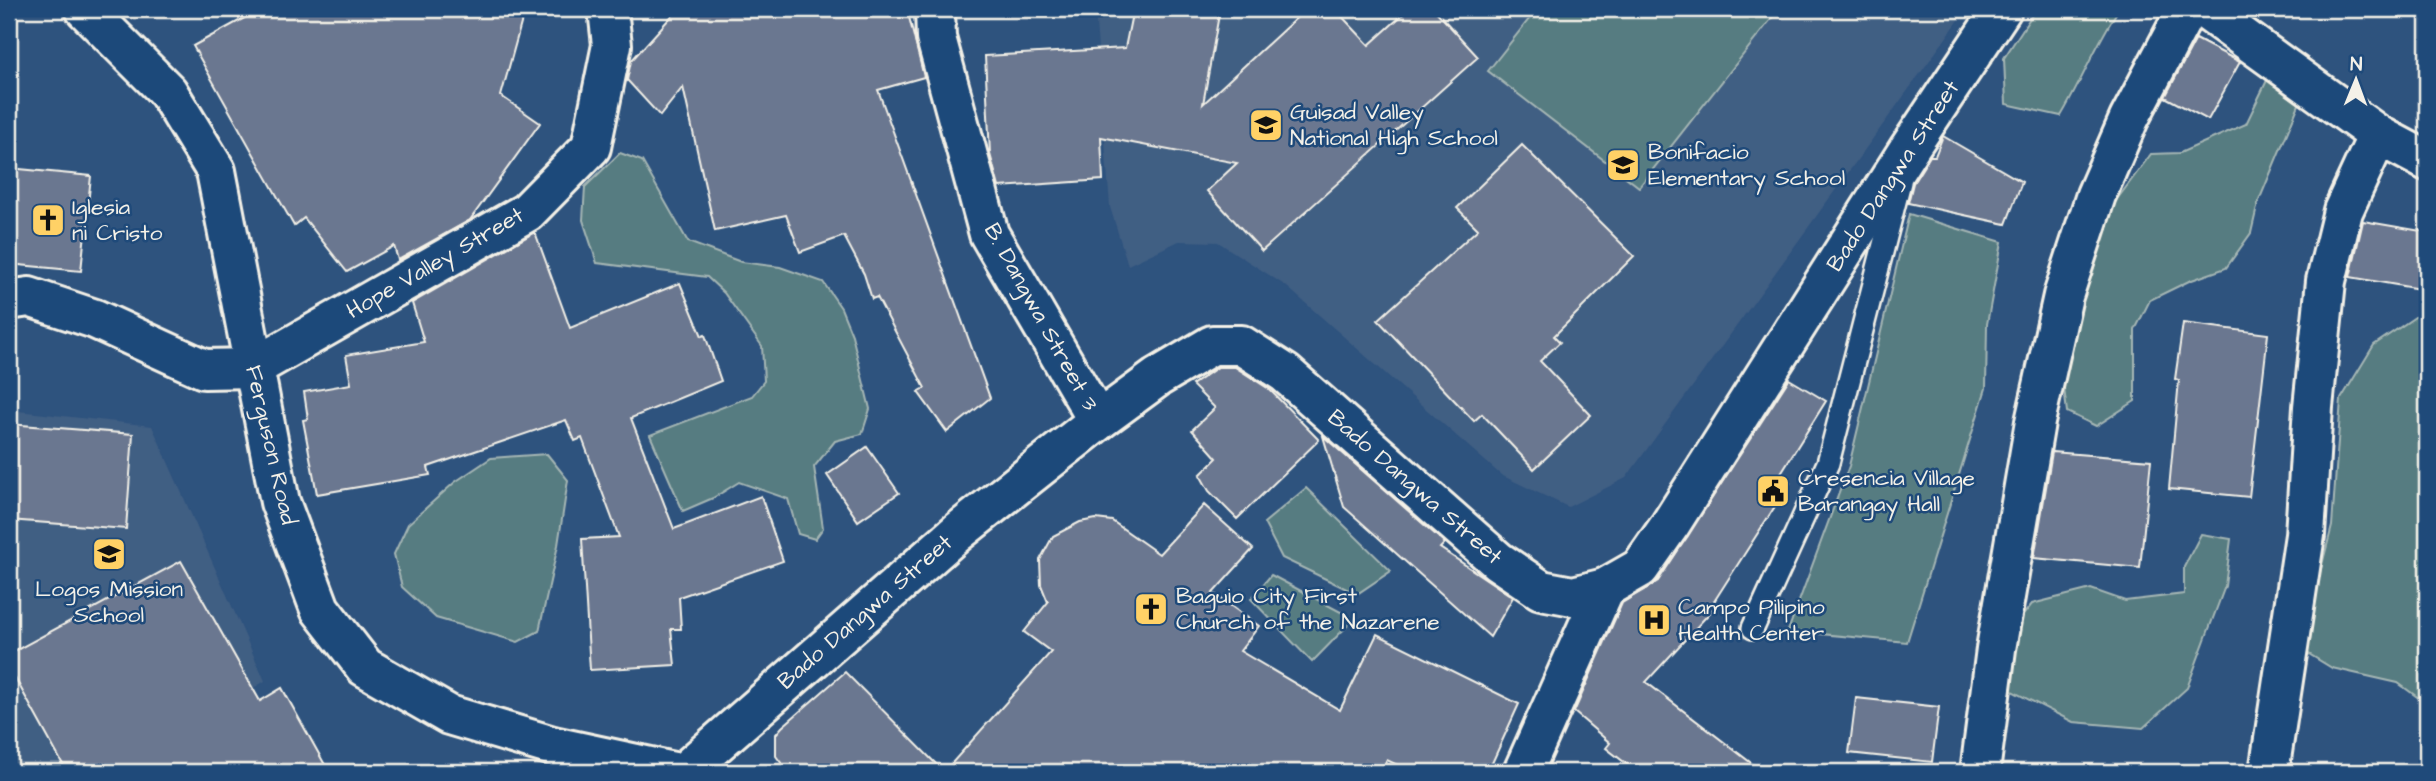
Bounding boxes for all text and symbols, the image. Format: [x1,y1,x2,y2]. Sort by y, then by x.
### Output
north arrow [2320,46,2390,116]
text: N [2350,51,2363,78]
street label: Bado Dangwa Street [1819,73,1968,279]
place label: Guisad Valley National High School [1290,96,1498,155]
school or university icon: Guisad Valley National High School [1247,106,1285,144]
place label: Bonifacio Elementary School [1648,136,1845,195]
school or university icon: Bonifacio Elementary School [1604,146,1642,184]
place label: Iglesia ni Cristo [72,191,162,249]
street label: Hope Valley Street [340,199,531,328]
church icon: Iglesia ni Cristo [29,201,67,239]
street label: B. Dangwa Street 3 [975,217,1106,417]
street label: Ferguson Road [236,362,305,528]
street label: Bado Dangwa Street [1320,402,1510,573]
place label: Cresencia Village Barangay Hall [1798,462,1975,521]
public building icon: Cresencia Village Barangay Hall [1754,472,1792,510]
street label: Bado Dangwa Street [771,527,961,698]
school or university icon: Logos Mission School [90,535,128,573]
place label: Logos Mission School [35,573,183,631]
place label: Baguio City First Church of the Nazarene [1176,580,1440,638]
church icon: Baguio City First Church of the Nazarene [1132,590,1170,628]
place label: Campo Pilipino Health Center [1678,591,1825,649]
hospital icon: Campo Pilipino Health Center [1635,601,1673,639]

